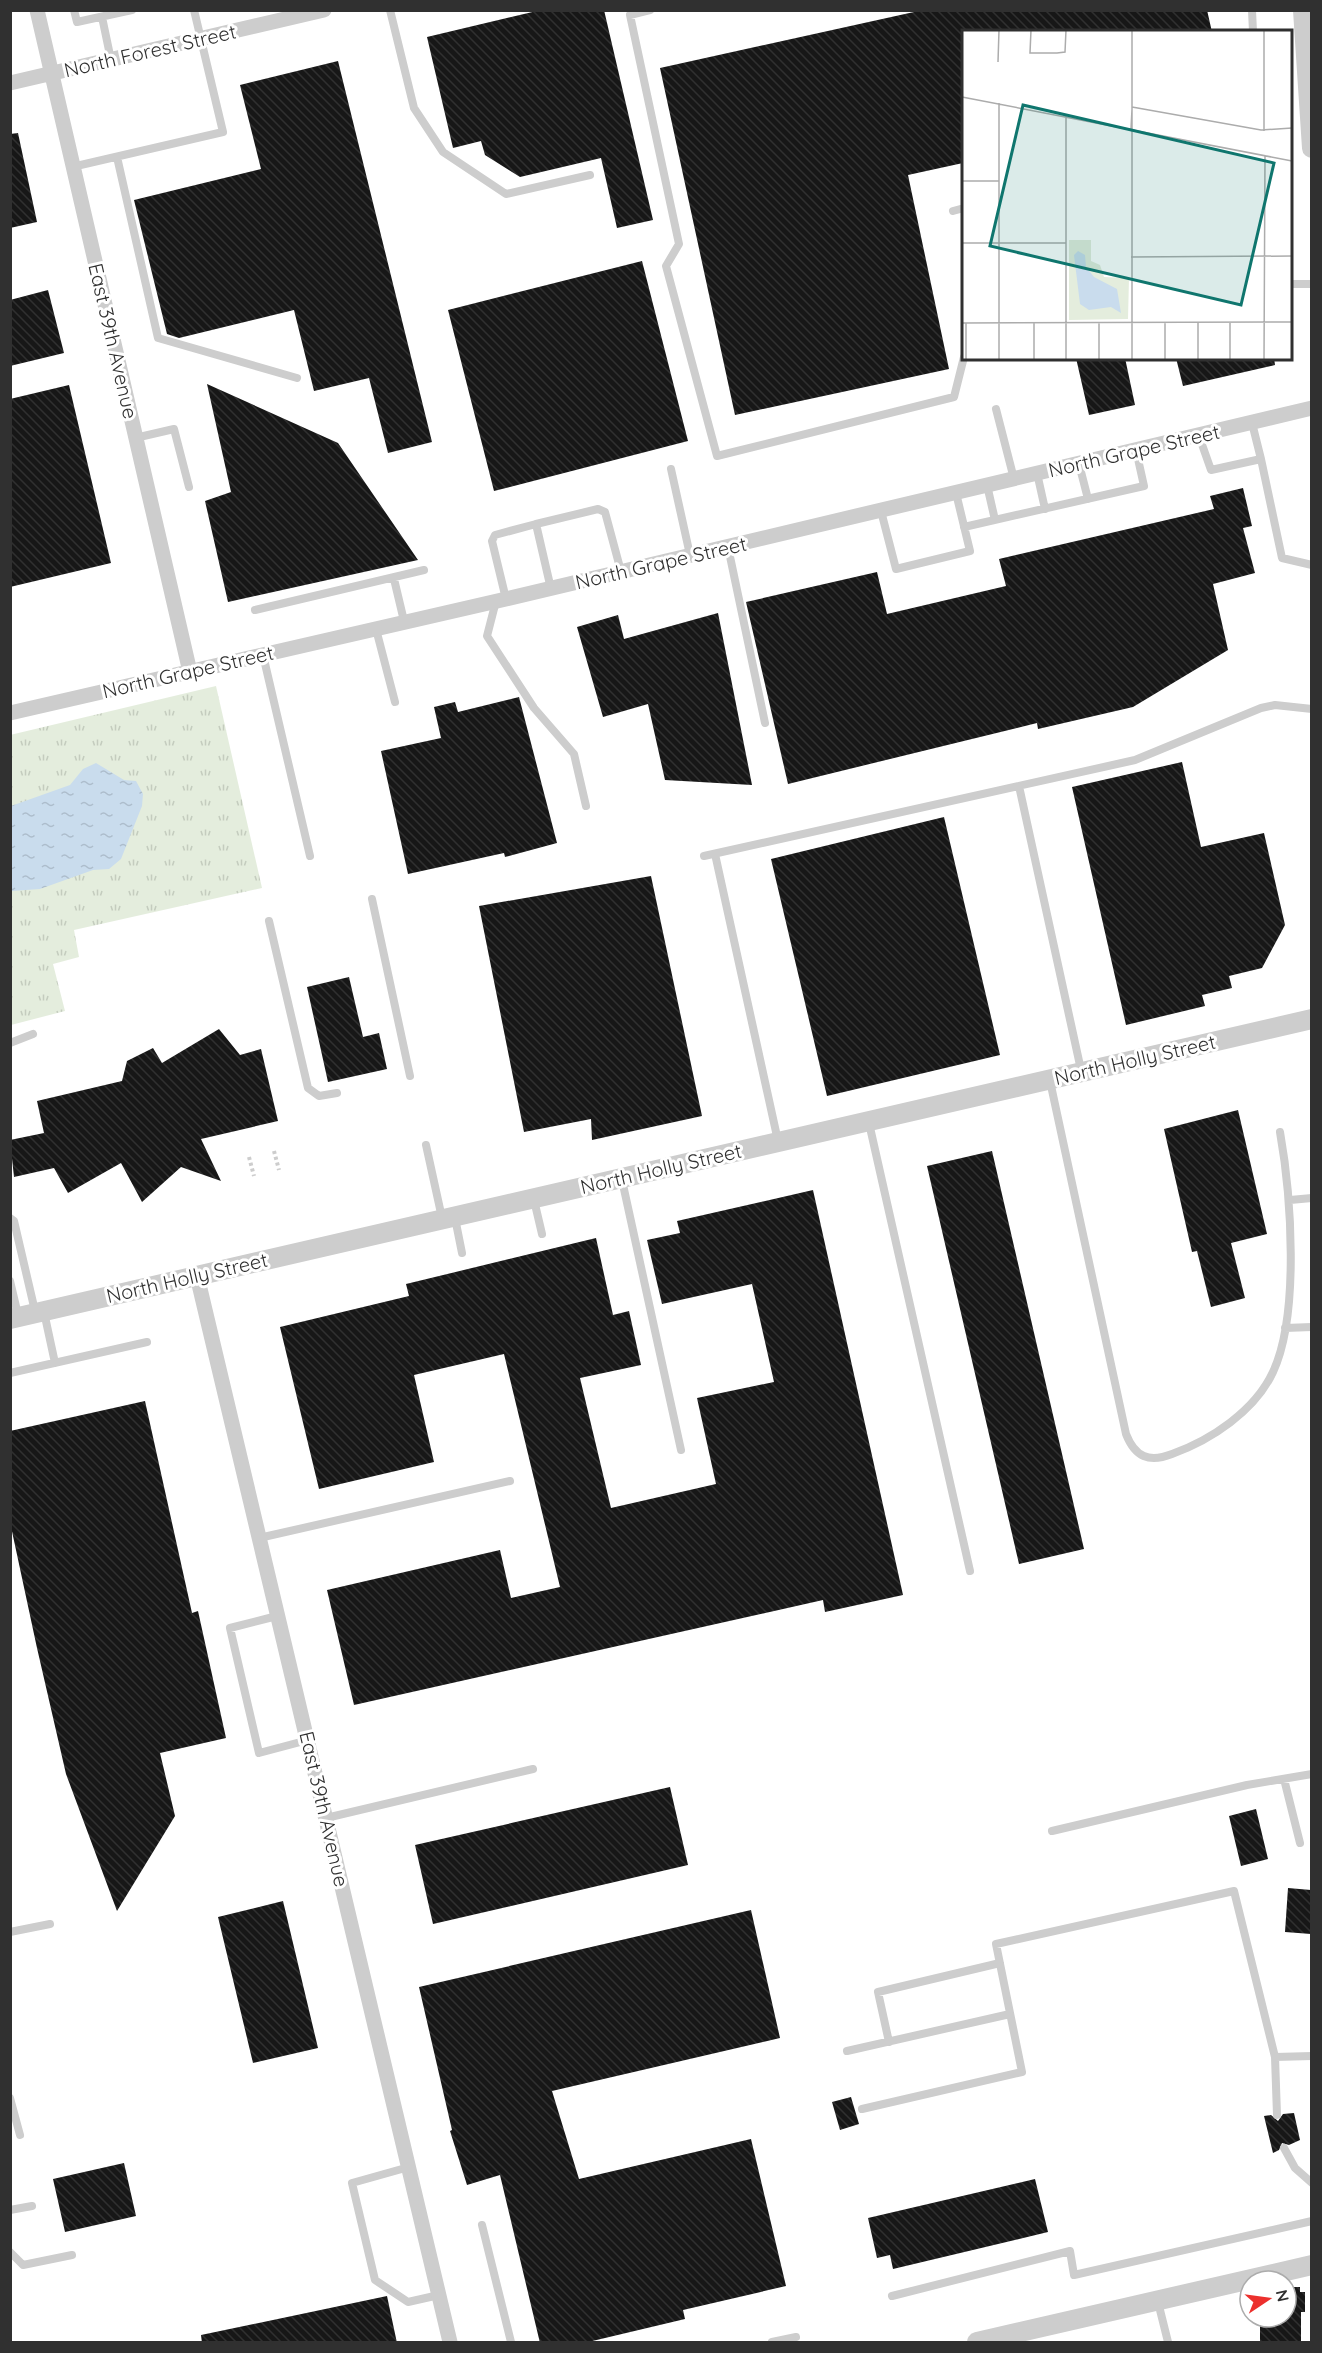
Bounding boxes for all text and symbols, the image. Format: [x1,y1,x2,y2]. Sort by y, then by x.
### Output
street label: North Forest Street [61,19,239,82]
inset map [962,30,1292,360]
street label: East 39th Avenue [83,261,144,421]
street label: North Grape Street [1046,419,1222,482]
street label: North Grape Street [573,531,749,594]
street label: North Grape Street [100,640,276,703]
street label: North Holly Street [1052,1029,1218,1090]
street label: North Holly Street [578,1138,744,1199]
street label: North Holly Street [104,1247,270,1308]
street label: East 39th Avenue [294,1729,355,1889]
north arrow [1238,2269,1298,2329]
text: N [1272,2288,1294,2304]

